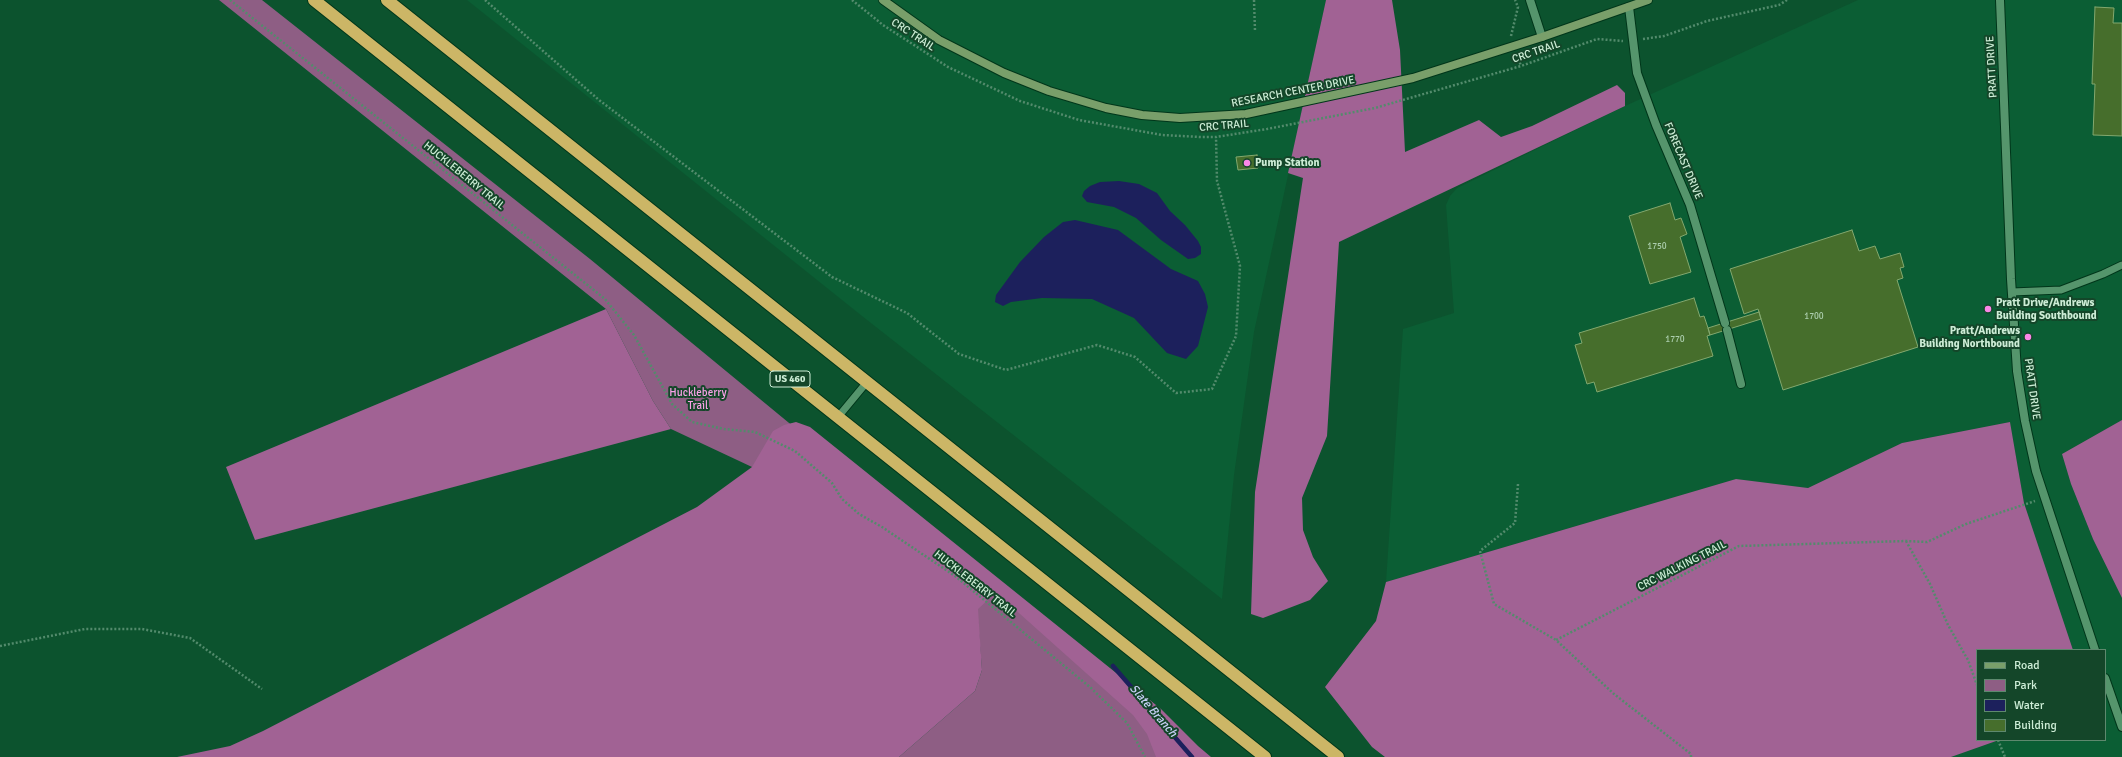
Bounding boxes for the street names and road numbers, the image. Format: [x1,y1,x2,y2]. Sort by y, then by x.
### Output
street label: CRC TRAIL [889,16,937,54]
street label: PRATT DRIVE [1984,36,2000,98]
street label: CRC TRAIL [1510,38,1562,66]
street label: RESEARCH CENTER DRIVE [1230,74,1356,110]
street label: CRC TRAIL [1199,117,1249,135]
street label: FORECAST DRIVE [1661,121,1705,201]
street label: HUCKLEBERRY TRAIL [421,139,507,213]
street label: PRATT DRIVE [2021,357,2043,421]
road number: US 460 [770,371,810,387]
street label: CRC WALKING TRAIL [1635,538,1729,594]
street label: HUCKLEBERRY TRAIL [931,548,1019,620]

